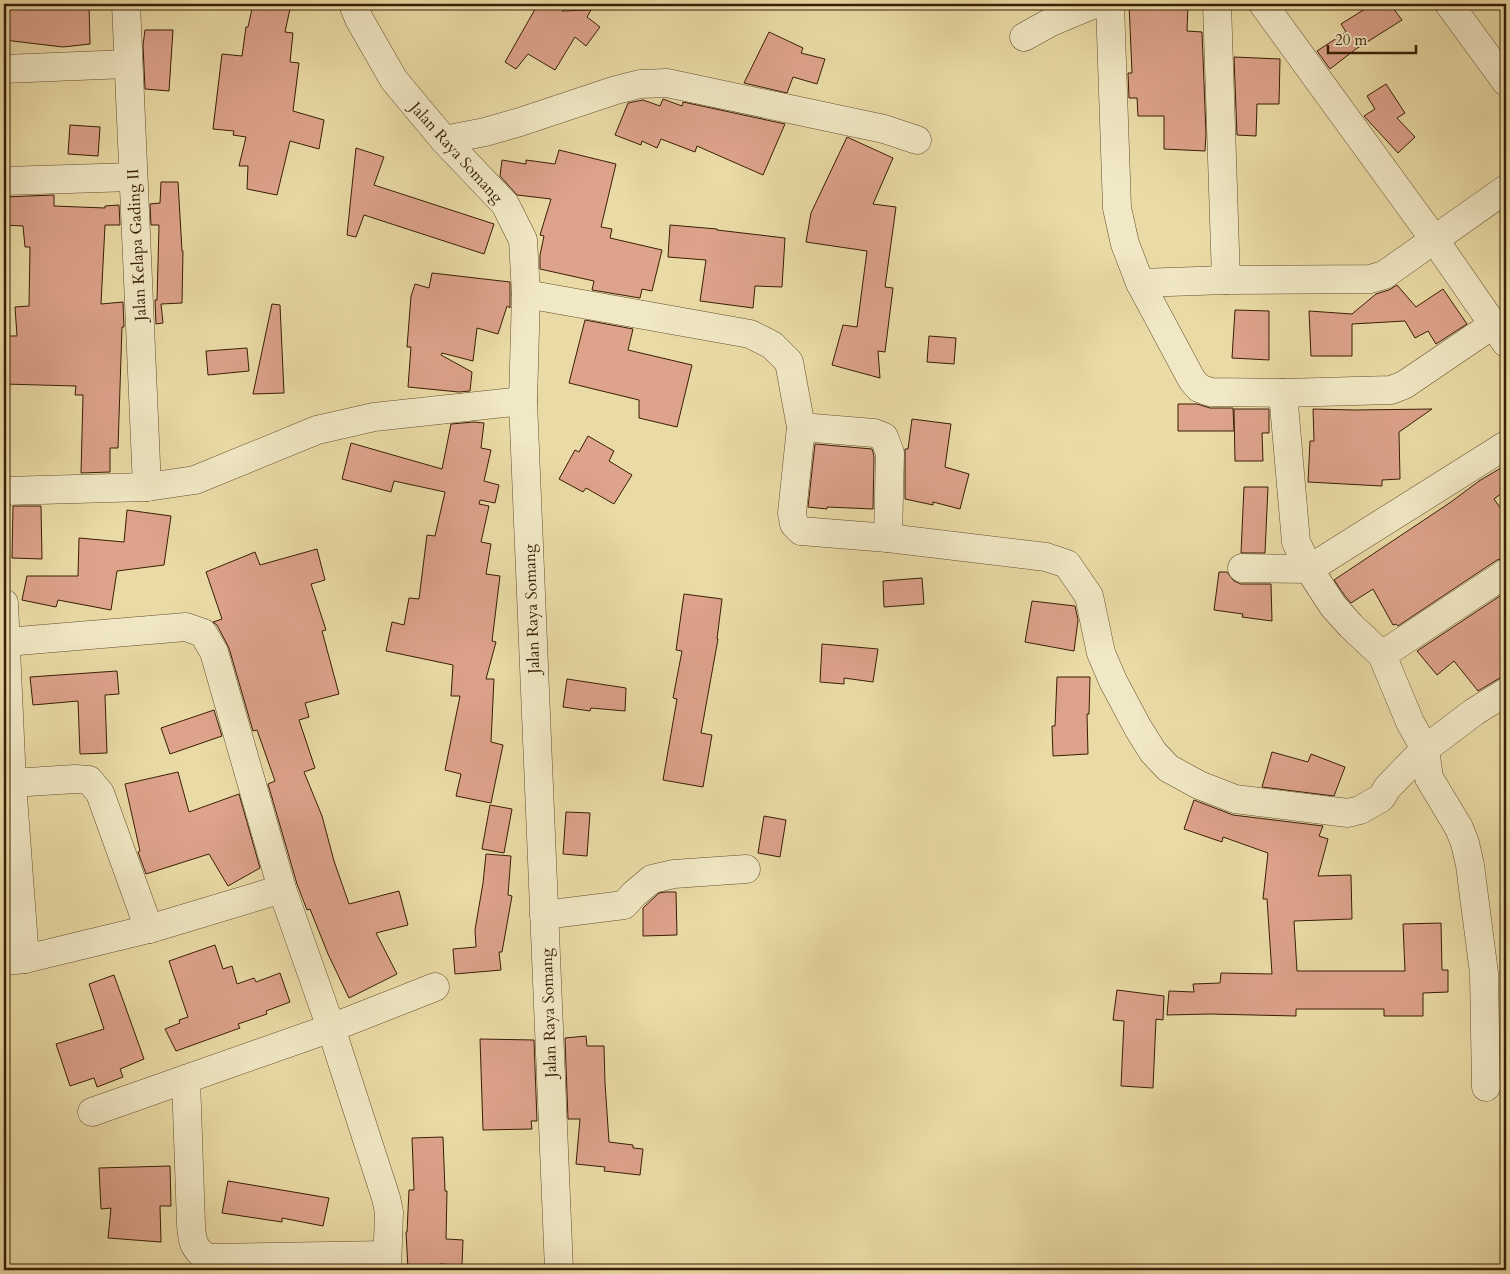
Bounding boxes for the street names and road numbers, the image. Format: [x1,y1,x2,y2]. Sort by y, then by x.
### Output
street label: Jalan Raya Somang [403,96,508,208]
street label: Jalan Kelapa Gading II [122,168,152,324]
street label: Jalan Raya Somang [519,544,545,676]
street label: Jalan Raya Somang [536,948,562,1080]

